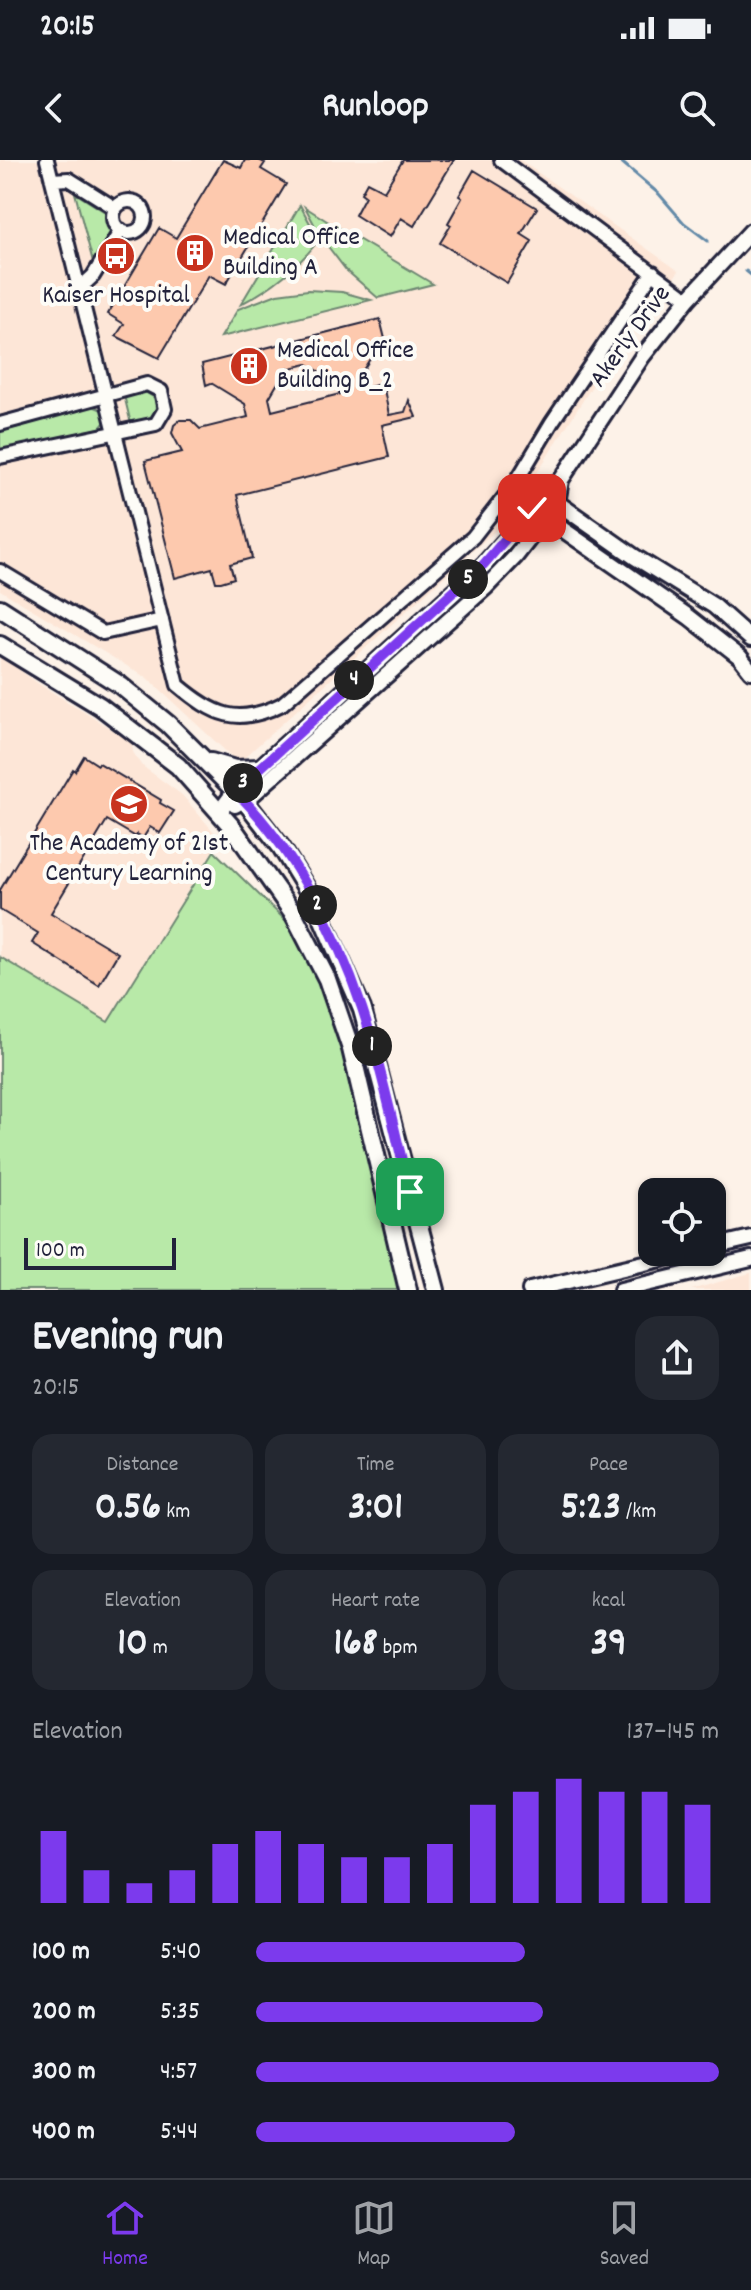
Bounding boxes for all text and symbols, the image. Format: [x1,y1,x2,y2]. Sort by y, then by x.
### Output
text: 20:15 [40,7,95,50]
text: Runloop [322,82,429,134]
icon: back [32,86,76,130]
icon: search [675,86,719,130]
place label: Medical Office Building A [223,220,360,287]
building icon: Medical Office Building A [174,232,216,274]
bus stop icon: Kaiser Hospital [95,235,137,277]
place label: Kaiser Hospital [42,278,190,315]
street label: Akerly Drive [581,278,681,396]
place label: Medical Office Building B_2 [277,333,414,400]
building icon: Medical Office Building B_2 [228,345,270,387]
pin [498,474,566,542]
icon: check [510,486,554,530]
pin: 5 [448,559,488,599]
text: 5 [463,563,473,594]
pin: 4 [334,660,374,700]
text: 4 [349,664,359,695]
pin: 3 [223,763,263,803]
text: 3 [238,767,248,798]
school or university icon: The Academy of 21st Century Learning [108,783,150,825]
place label: The Academy of 21st Century Learning [30,826,229,893]
pin: 2 [297,885,337,925]
text: 2 [312,889,322,920]
pin: 1 [352,1026,392,1066]
text: 1 [370,1030,374,1061]
pin [376,1158,444,1226]
icon: arrive [388,1170,432,1214]
map controls [638,1178,726,1266]
button: locate [638,1178,726,1266]
scale bar [24,1234,176,1270]
text: 100 m [36,1236,85,1267]
text: Evening run [32,1308,223,1371]
button: share [635,1316,719,1400]
text: 20:15 [32,1370,80,1407]
text: Distance [107,1450,178,1481]
text: Time [357,1450,394,1481]
text: Pace [589,1450,628,1481]
text: 0.56 [95,1481,161,1538]
text: 3:01 [348,1481,403,1538]
text: 5:23 [561,1481,621,1538]
text: km [161,1497,190,1528]
text: /km [621,1497,656,1528]
text: Elevation [104,1586,181,1617]
text: Heart rate [331,1586,420,1617]
text: kcal [592,1586,625,1617]
text: 10 [117,1617,148,1674]
text: 168 [333,1617,378,1674]
text: 39 [590,1617,627,1674]
text: m [148,1633,168,1664]
text: bpm [378,1633,418,1664]
text: Elevation [32,1714,122,1751]
text: 137–145 m [627,1714,719,1751]
text: 100 m [32,1934,90,1971]
text: 5:40 [160,1934,201,1971]
text: 200 m [32,1994,96,2031]
text: 5:35 [160,1994,200,2031]
text: 300 m [32,2054,96,2091]
text: 4:57 [160,2054,197,2091]
text: 400 m [32,2114,95,2151]
text: 5:44 [160,2114,198,2151]
tab: Home [102,2196,148,2275]
tab: Map [352,2196,396,2275]
tab: Saved [600,2196,649,2275]

